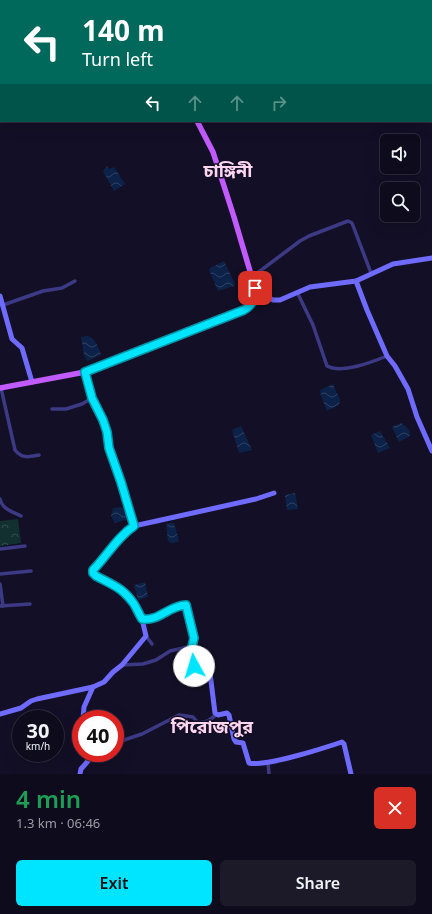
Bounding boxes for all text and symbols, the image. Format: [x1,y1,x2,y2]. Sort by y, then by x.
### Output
text: 140 m [82,11,165,49]
icon: left [16,16,68,68]
text: Turn left [82,47,153,71]
icon: left [142,92,164,114]
icon: ahead [184,92,206,114]
icon: ahead [226,92,248,114]
icon: right [268,92,290,114]
map controls [380,134,420,222]
button: sound [380,134,420,174]
district label: চাঙ্গিনী [203,158,253,182]
button: search [380,182,420,222]
pin [238,271,272,305]
icon: arrive [244,277,266,299]
position arrow [173,645,215,687]
speed limit sign: 40 [72,710,124,762]
district label: পিরোজপুর [170,714,254,738]
text: 30 [27,717,49,744]
text: km/h [26,739,50,753]
text: 4 min [16,782,81,815]
button: close [374,787,416,829]
text: 1.3 km · 06:46 [16,814,100,832]
button: Exit [16,860,212,906]
button: Share [220,860,416,906]

